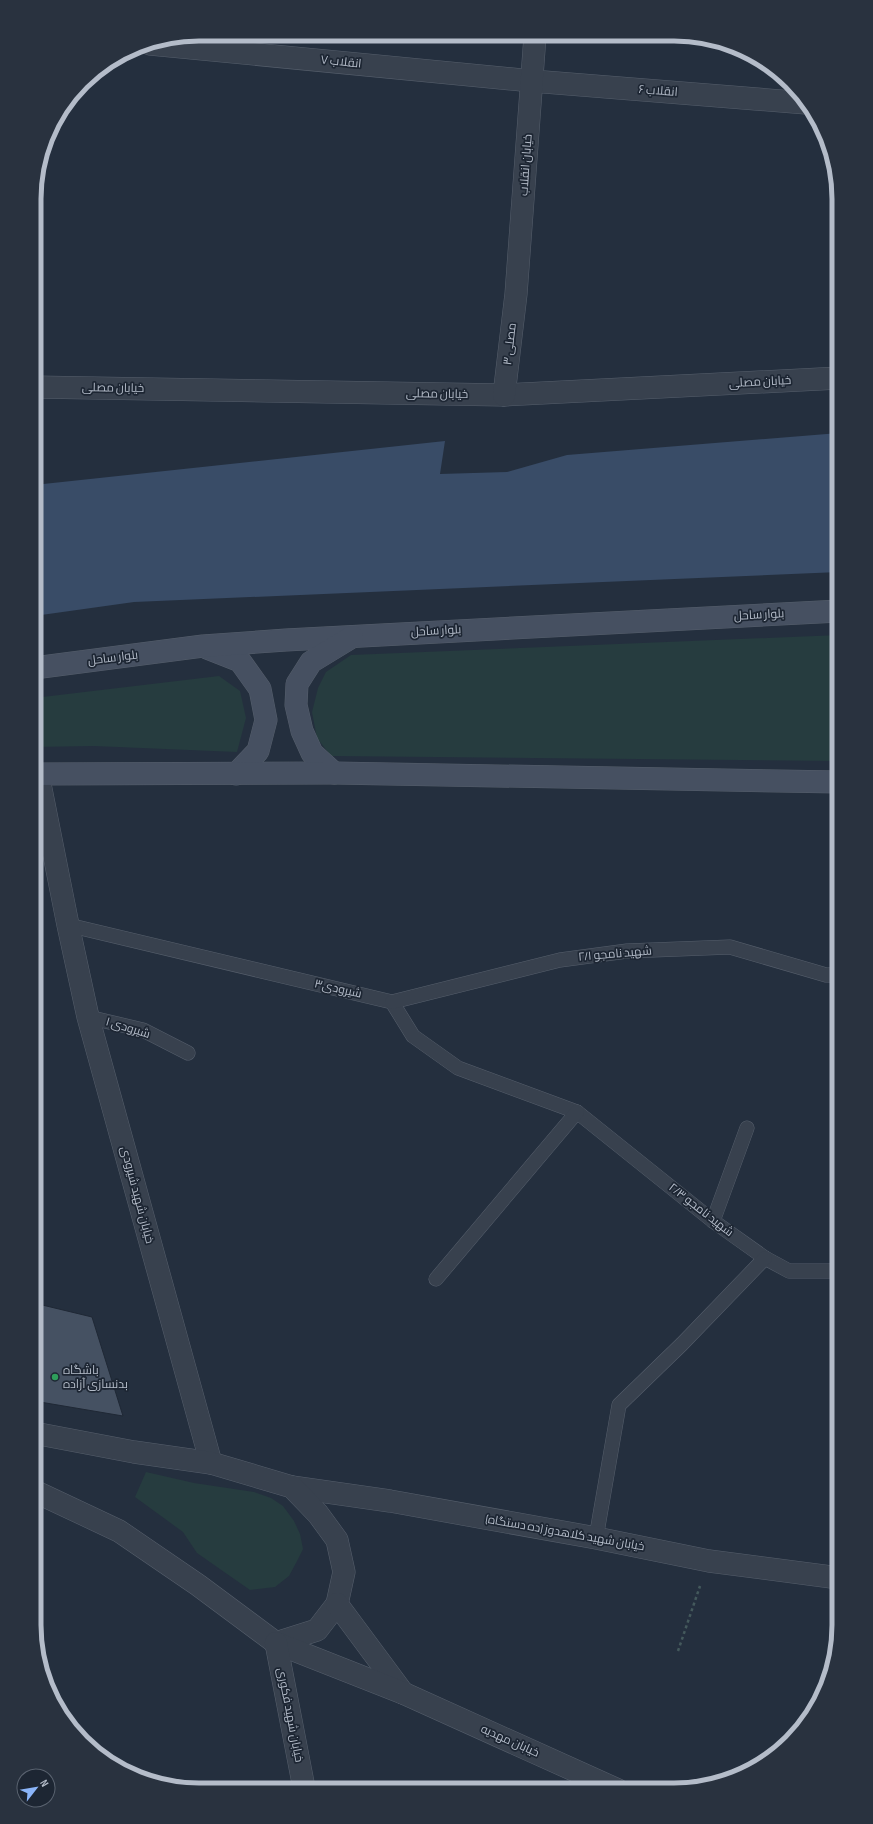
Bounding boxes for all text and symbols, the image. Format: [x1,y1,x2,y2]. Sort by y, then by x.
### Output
street label: انقلاب ۷ [320,52,362,72]
street label: انقلاب ۶ [638,82,678,100]
street label: خیابان انقلاب [516,134,536,196]
street label: مصلی ۳ [500,322,520,366]
street label: خیابان مصلی [728,373,792,391]
street label: خیابان مصلی [82,380,144,396]
street label: خیابان مصلی [406,386,468,402]
street label: بلوار ساحل [733,606,785,624]
street label: بلوار ساحل [410,622,462,640]
street label: بلوار ساحل [87,647,139,669]
street label: شهید نامجو ۲/۱ [578,943,652,965]
street label: شیرودی۳ [313,976,363,1002]
street label: شیرودی ۱ [104,1014,152,1042]
street label: خیابان شهید شیرودی [117,1145,157,1245]
street label: شهید نامجو ۲/۳ [666,1180,736,1240]
place label: باشگاه بدنسازی آزاده [63,1363,128,1392]
marker: باشگاه بدنسازی آزاده [50,1372,60,1382]
street label: خیابان شهید کلاهدوز (ده دستگاه) [484,1512,646,1554]
street label: خیابان شهید فکوری [273,1666,307,1764]
street label: خیابان مهدیه [478,1721,542,1761]
north arrow [16,1768,56,1808]
text: N [37,1777,51,1789]

